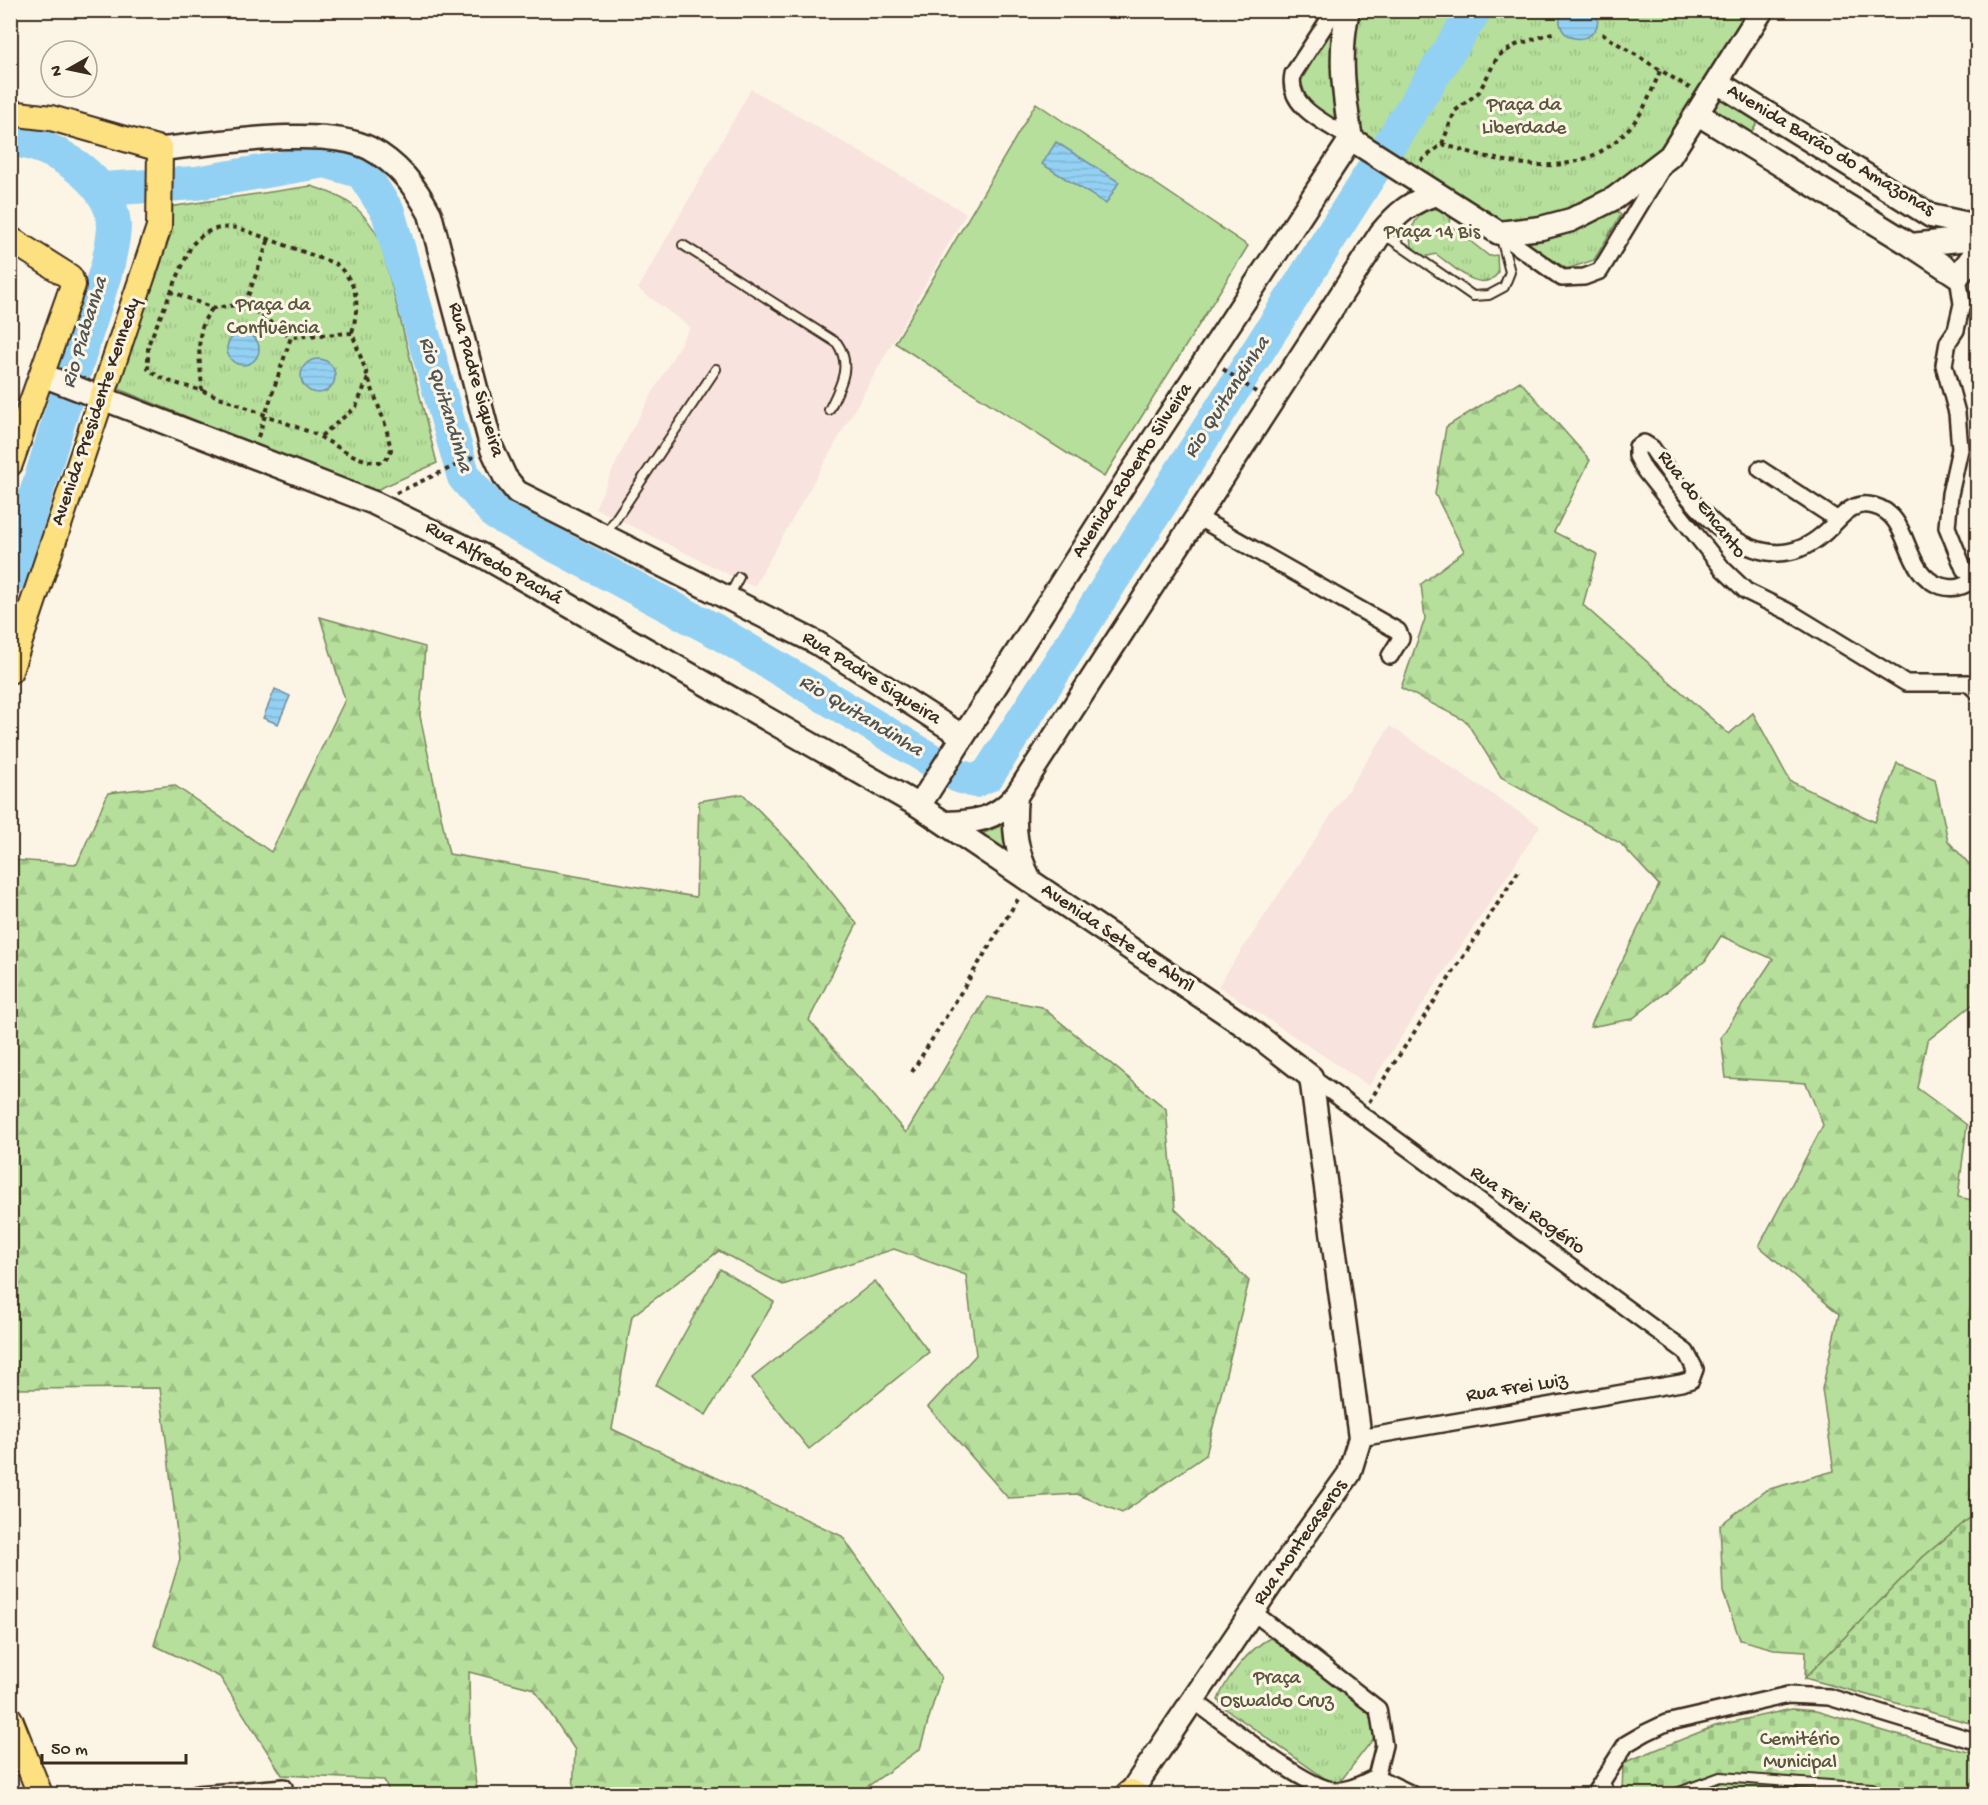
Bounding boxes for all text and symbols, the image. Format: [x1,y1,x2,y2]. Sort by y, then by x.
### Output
north arrow [39,39,99,99]
text: N [47,64,68,77]
street label: Avenida Barão do Amazonas [1722,80,1938,222]
park label: Praça da Liberdade [1482,95,1567,141]
park label: Praça 14 Bis [1383,222,1481,245]
water label: Rio Piabanha [57,273,115,392]
street label: Avenida Presidente Kennedy [47,295,147,529]
park label: Praça da Confluência [227,295,320,341]
street label: Rua Padre Siqueira [442,300,508,461]
water label: Rio Quitandinha [1179,331,1277,463]
water label: Rio Quitandinha [412,334,477,477]
street label: Avenida Roberto Silveira [1068,378,1199,563]
street label: Rua do Encanto [1652,447,1750,563]
street label: Rua Alfredo Pachá [420,517,566,612]
street label: Rua Padre Siqueira [797,627,945,731]
water label: Rio Quitandinha [794,670,928,764]
street label: Avenida Sete de Abril [1036,879,1198,999]
street label: Rua Frei Rogério [1465,1161,1589,1261]
street label: Rua Frei Luiz [1465,1369,1570,1408]
street label: Rua Montecaseros [1249,1475,1353,1610]
park label: Praça Oswaldo Cruz [1220,1668,1335,1714]
scale bar [42,1727,186,1765]
park label: Cemitério Municipal [1760,1729,1840,1775]
text: 50 m [51,1740,88,1761]

